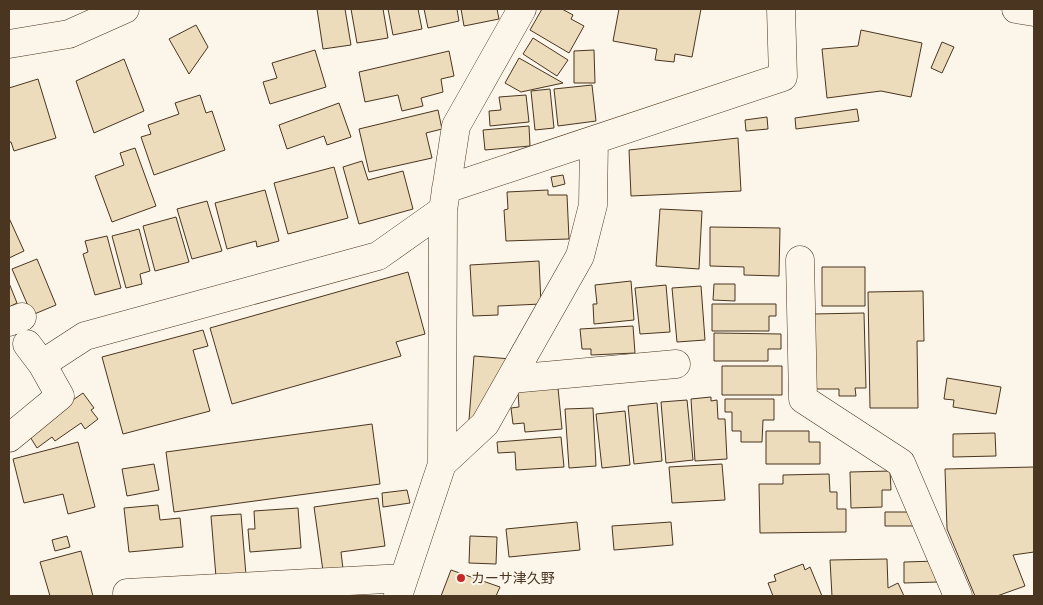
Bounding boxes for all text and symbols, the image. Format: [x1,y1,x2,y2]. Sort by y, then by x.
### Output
place label: カーサ津久野 [471,570,555,586]
marker: カーサ津久野 [455,572,467,584]

